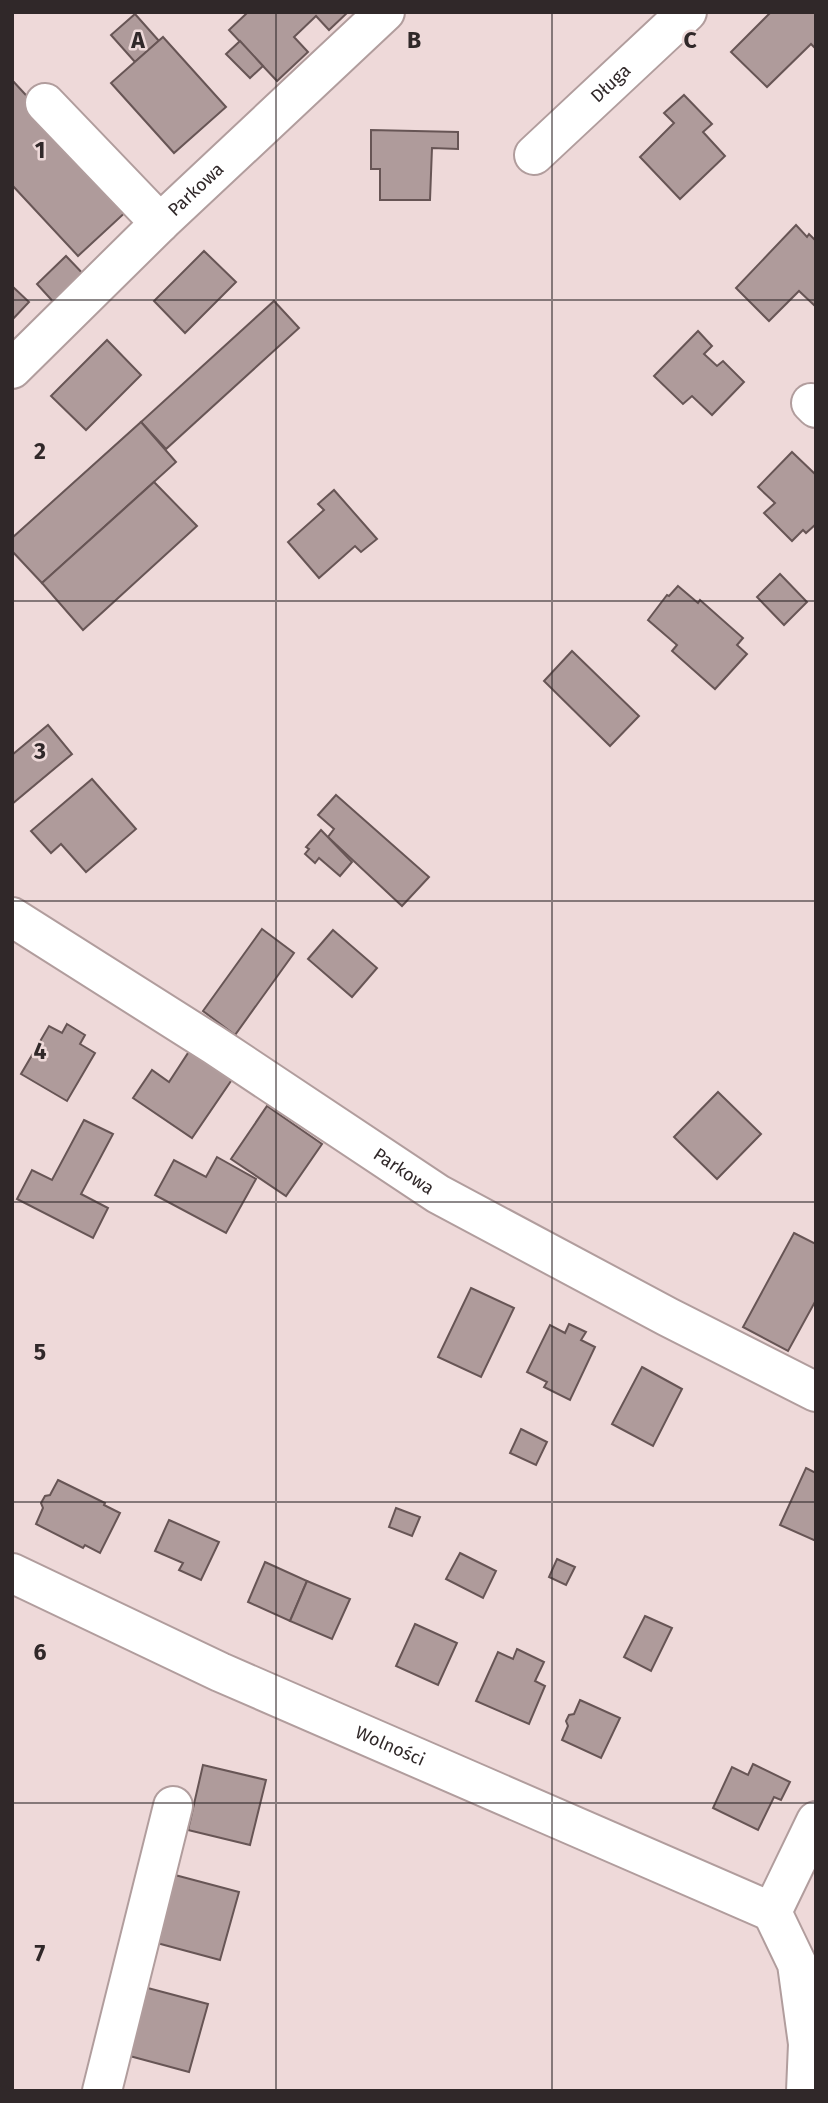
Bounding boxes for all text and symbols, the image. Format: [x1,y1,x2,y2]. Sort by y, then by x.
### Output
text: A [130,26,145,54]
text: B [407,26,421,54]
text: C [683,26,697,54]
street label: Długa [586,59,635,107]
text: 1 [35,136,45,164]
street label: Parkowa [163,158,228,221]
text: 2 [34,437,46,465]
text: 3 [33,737,46,765]
text: 4 [34,1037,47,1065]
street label: Parkowa [369,1143,438,1199]
text: 5 [34,1338,46,1366]
text: 6 [34,1638,47,1666]
street label: Wolności [352,1721,428,1771]
text: 7 [35,1939,46,1967]

